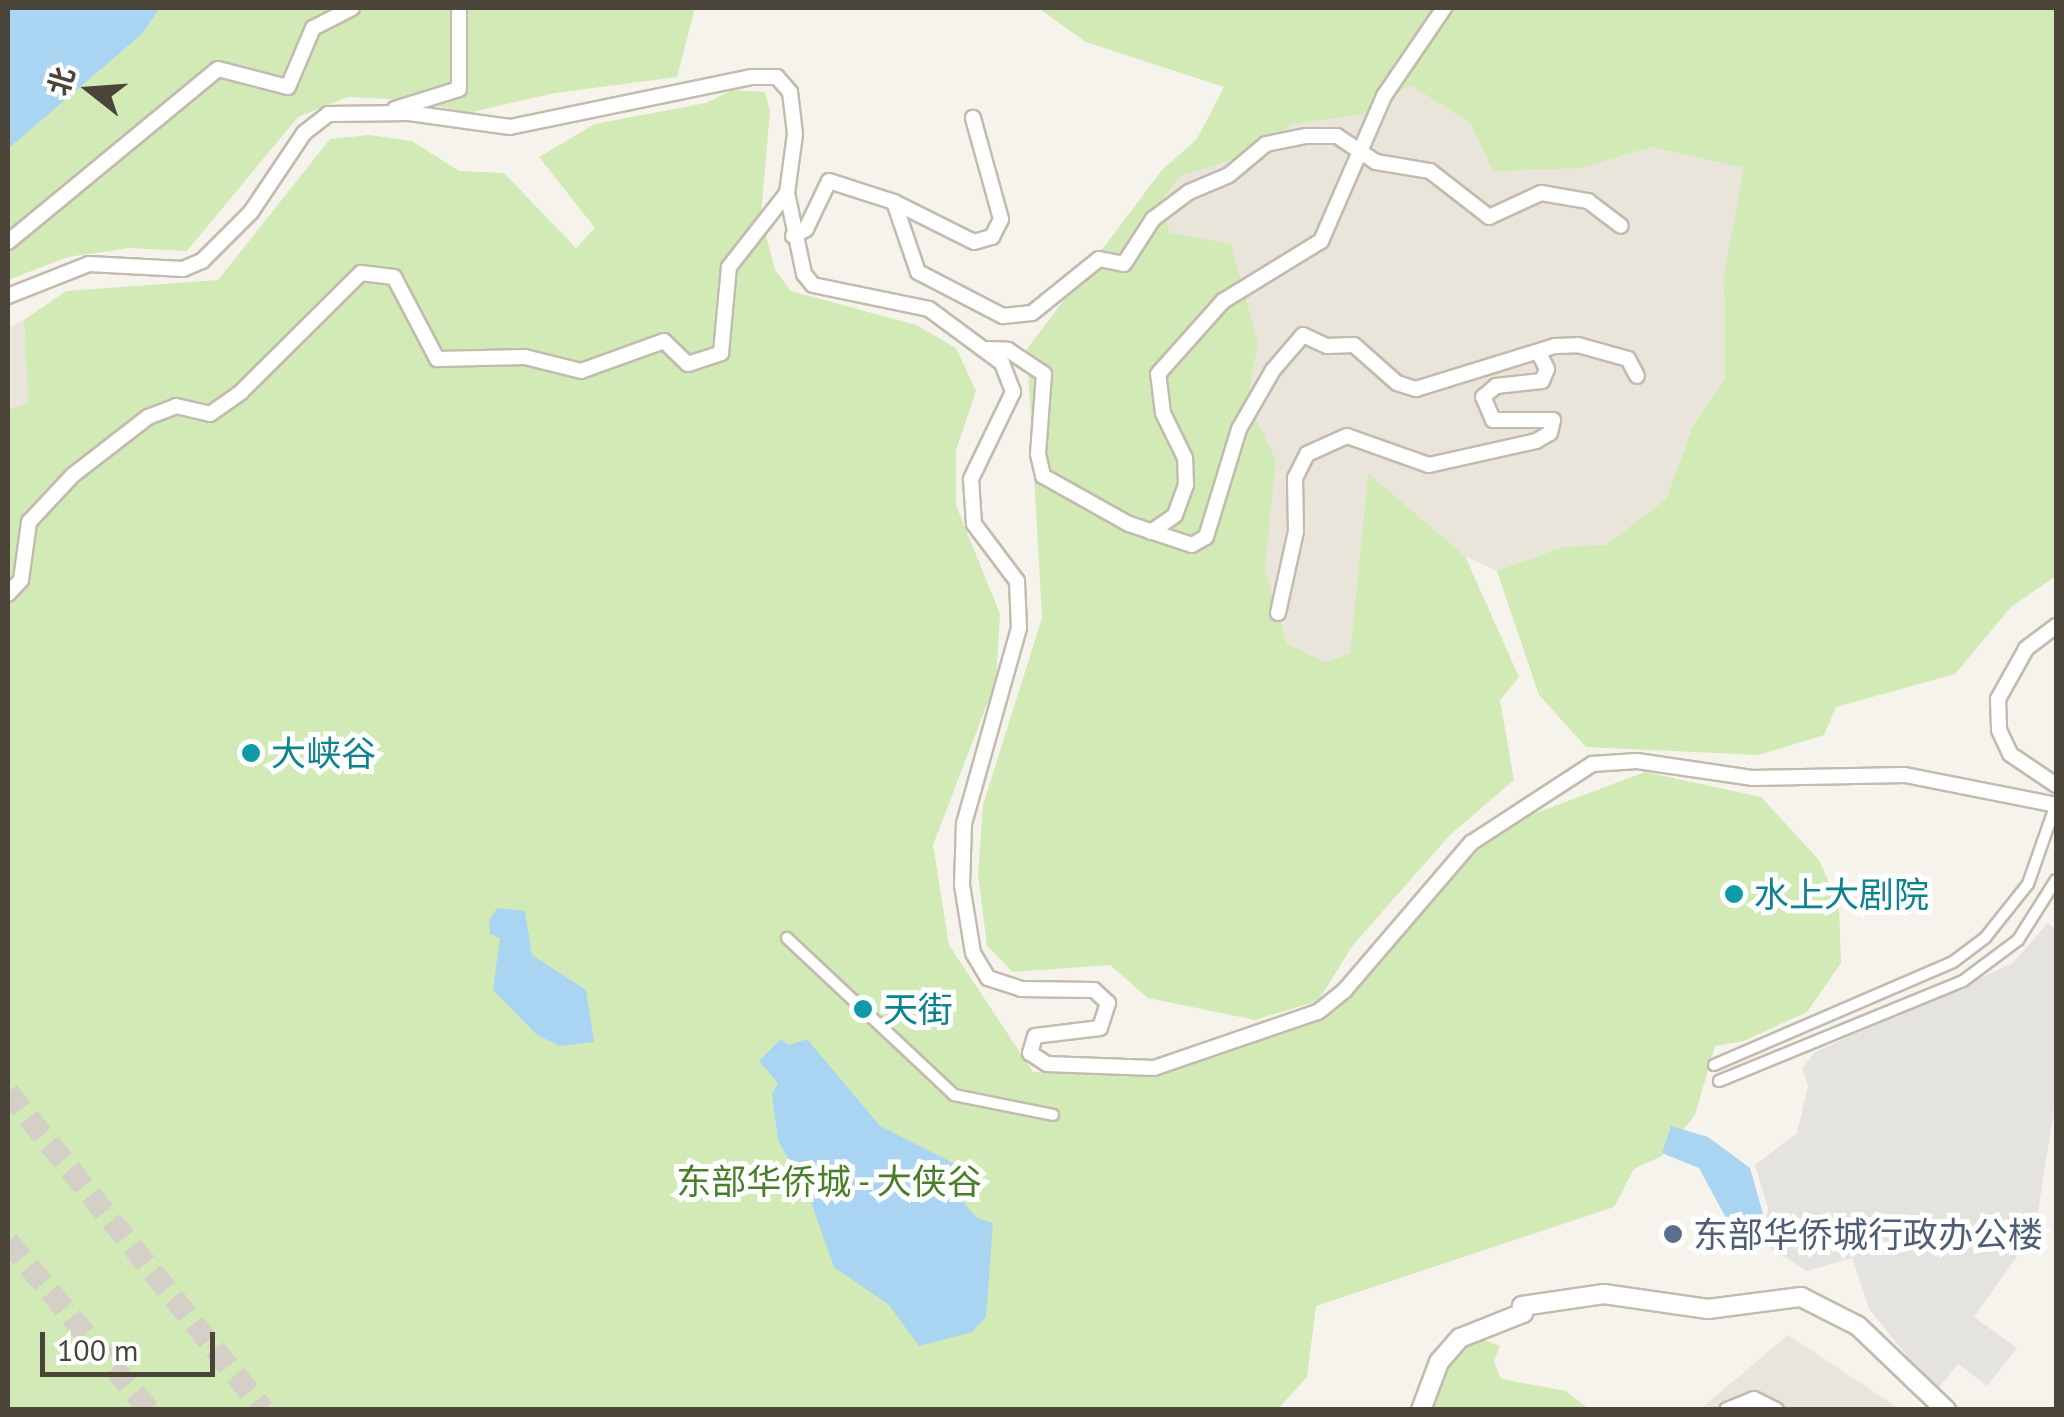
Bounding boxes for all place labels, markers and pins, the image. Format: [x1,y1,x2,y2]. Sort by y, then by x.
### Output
place label: 大峡谷 [271,732,376,774]
marker: 大峡谷 [240,742,262,764]
place label: 水上大剧院 [1754,873,1929,915]
marker: 水上大剧院 [1723,883,1745,905]
place label: 天街 [883,988,953,1030]
marker: 天街 [852,998,874,1020]
place label: 东部华侨城行政办公楼 [1693,1213,2043,1255]
marker: 东部华侨城行政办公楼 [1662,1223,1684,1245]

